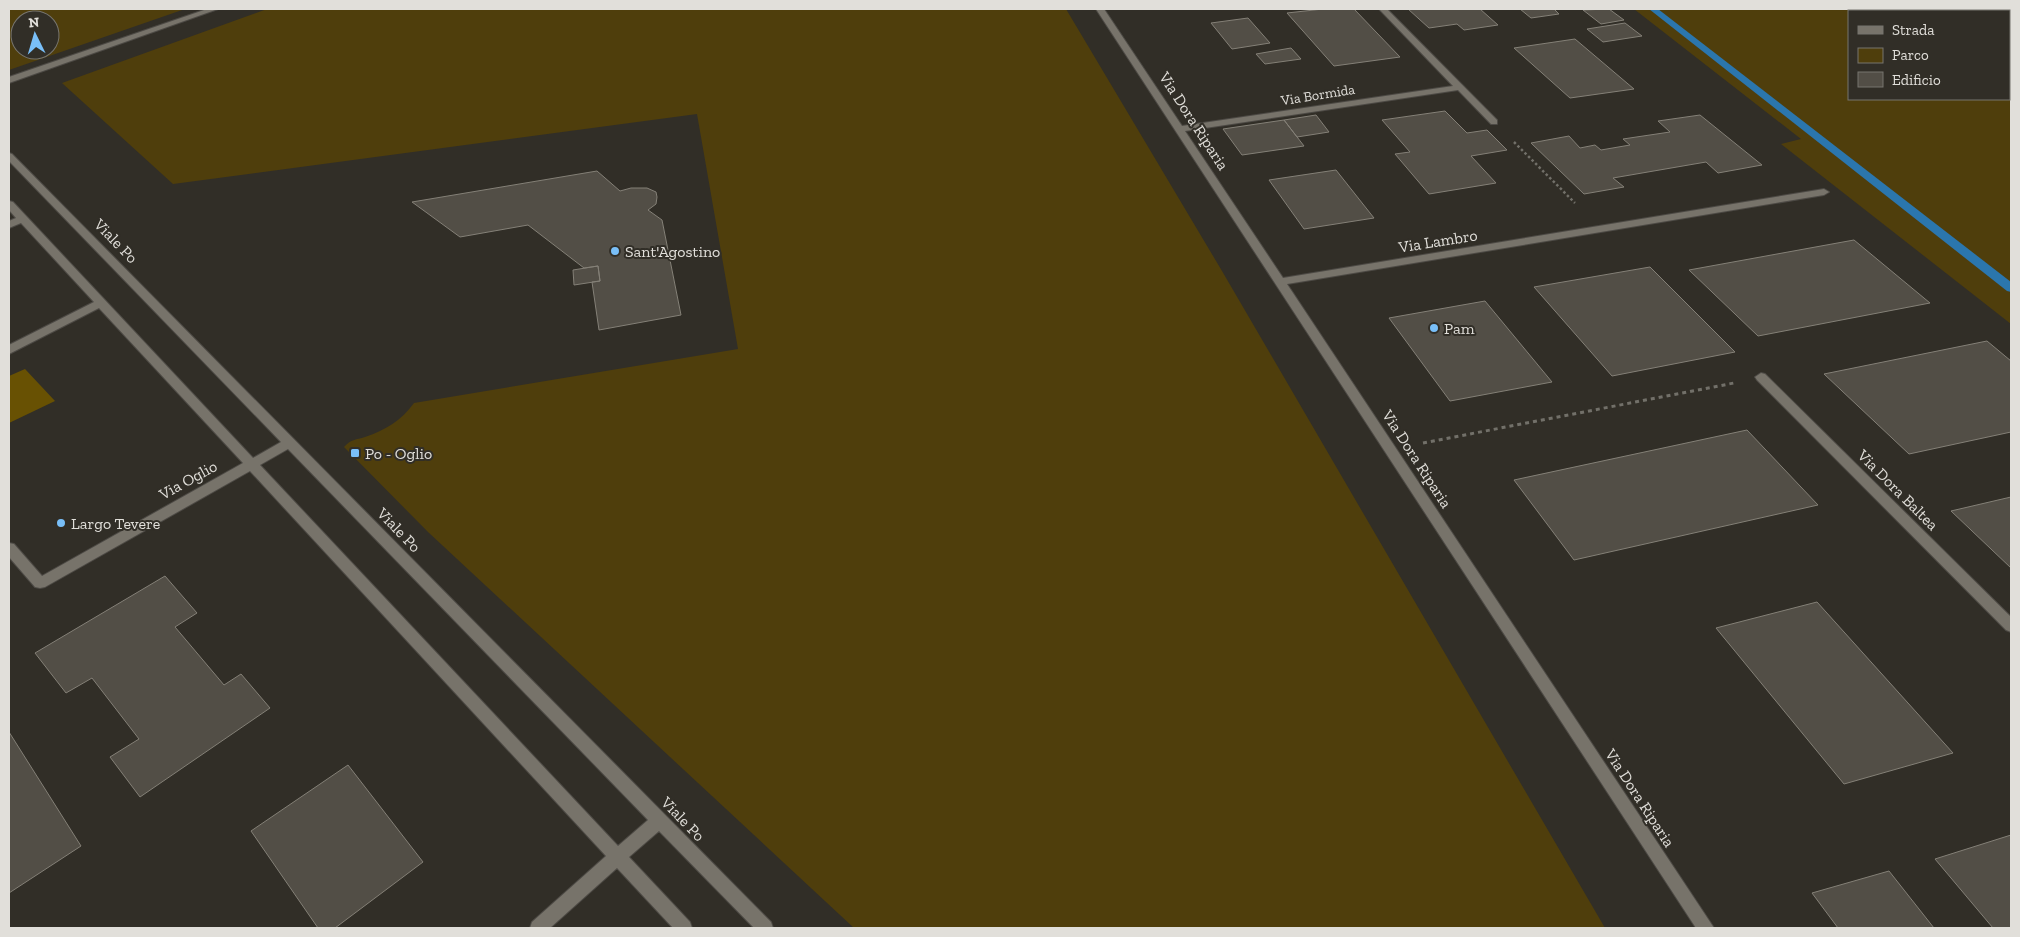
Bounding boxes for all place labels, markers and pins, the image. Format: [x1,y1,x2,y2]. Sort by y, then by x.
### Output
place label: Sant'Agostino [625,242,720,261]
marker: Sant'Agostino [609,245,621,257]
place label: Pam [1444,319,1475,338]
marker: Pam [1428,322,1440,334]
place label: Po - Oglio [365,444,432,463]
marker: Po - Oglio [349,447,361,459]
place label: Largo Tevere [71,514,160,533]
marker: Largo Tevere [55,517,67,529]

